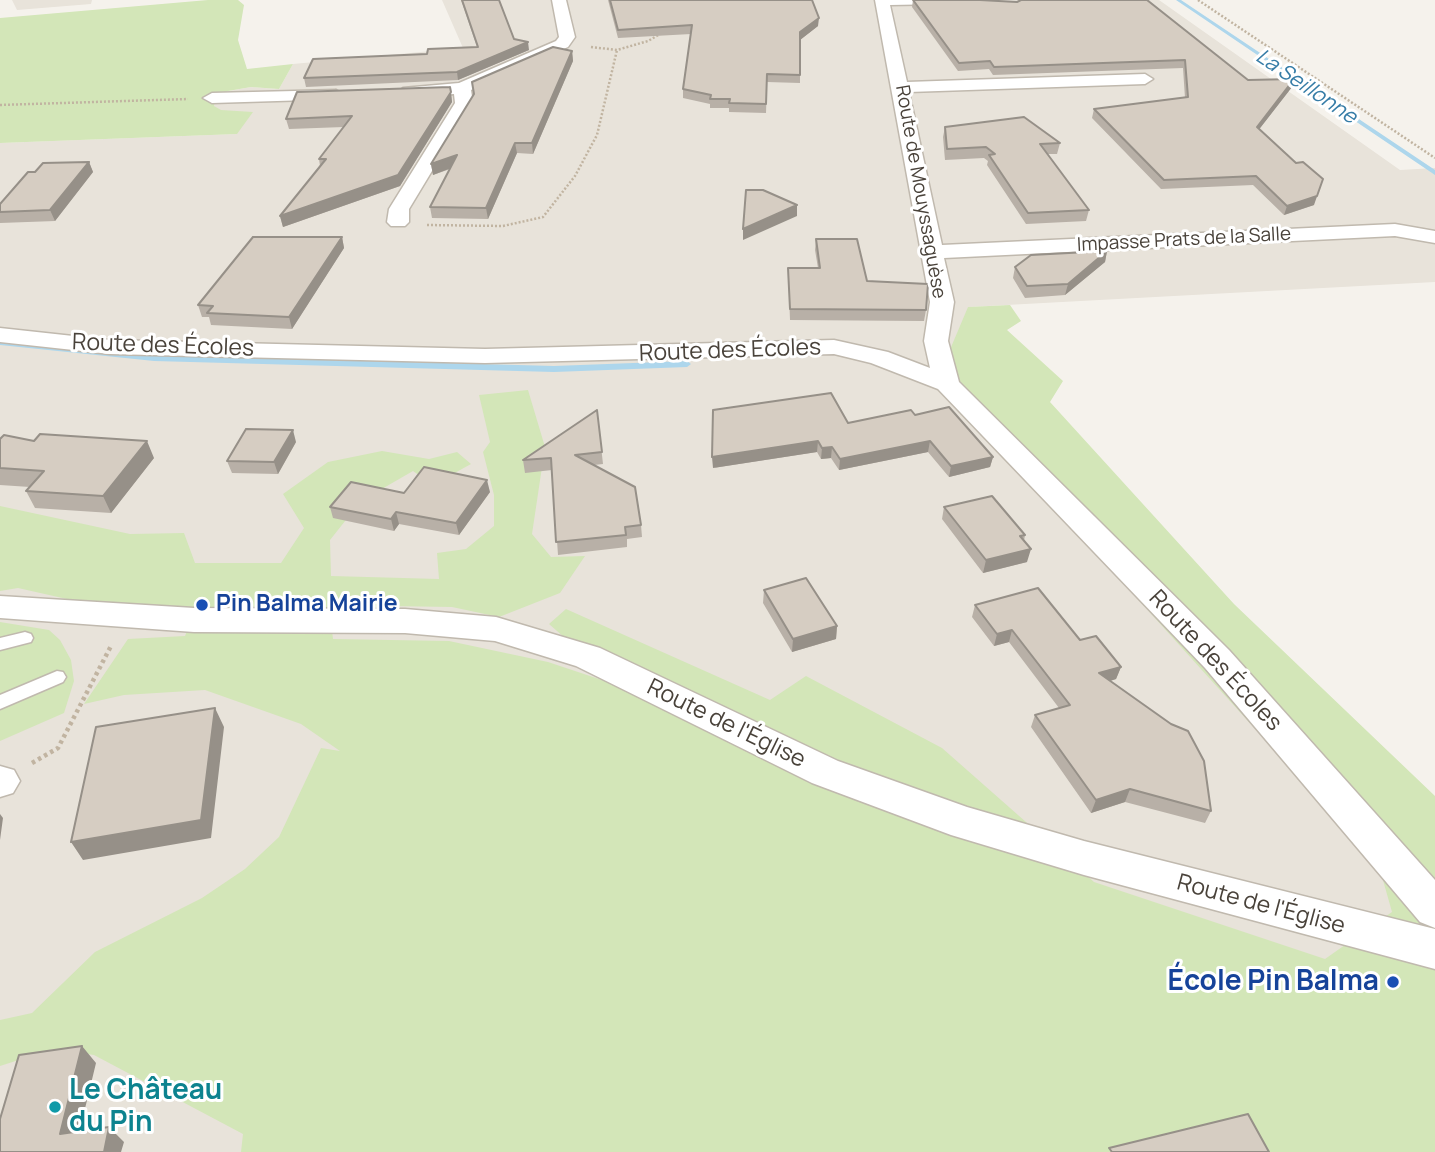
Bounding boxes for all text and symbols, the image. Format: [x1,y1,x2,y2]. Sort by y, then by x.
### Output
water label: La Seillonne [1251,44,1361,130]
street label: Route de Mouyssaguèse [890,83,950,301]
street label: Impasse Prats de la Salle [1076,223,1292,257]
street label: Route des Écoles [71,329,255,363]
street label: Route des Écoles [638,334,822,368]
street label: Route des Écoles [1143,585,1287,737]
place label: Pin Balma Mairie [216,591,398,619]
marker: Pin Balma Mairie [194,597,210,613]
street label: Route de l'Église [642,674,810,774]
street label: Route de l'Église [1174,869,1348,941]
place label: École Pin Balma [1168,965,1379,999]
marker: École Pin Balma [1385,974,1401,990]
place label: Le Château du Pin [69,1074,222,1140]
marker: Le Château du Pin [47,1099,63,1115]

